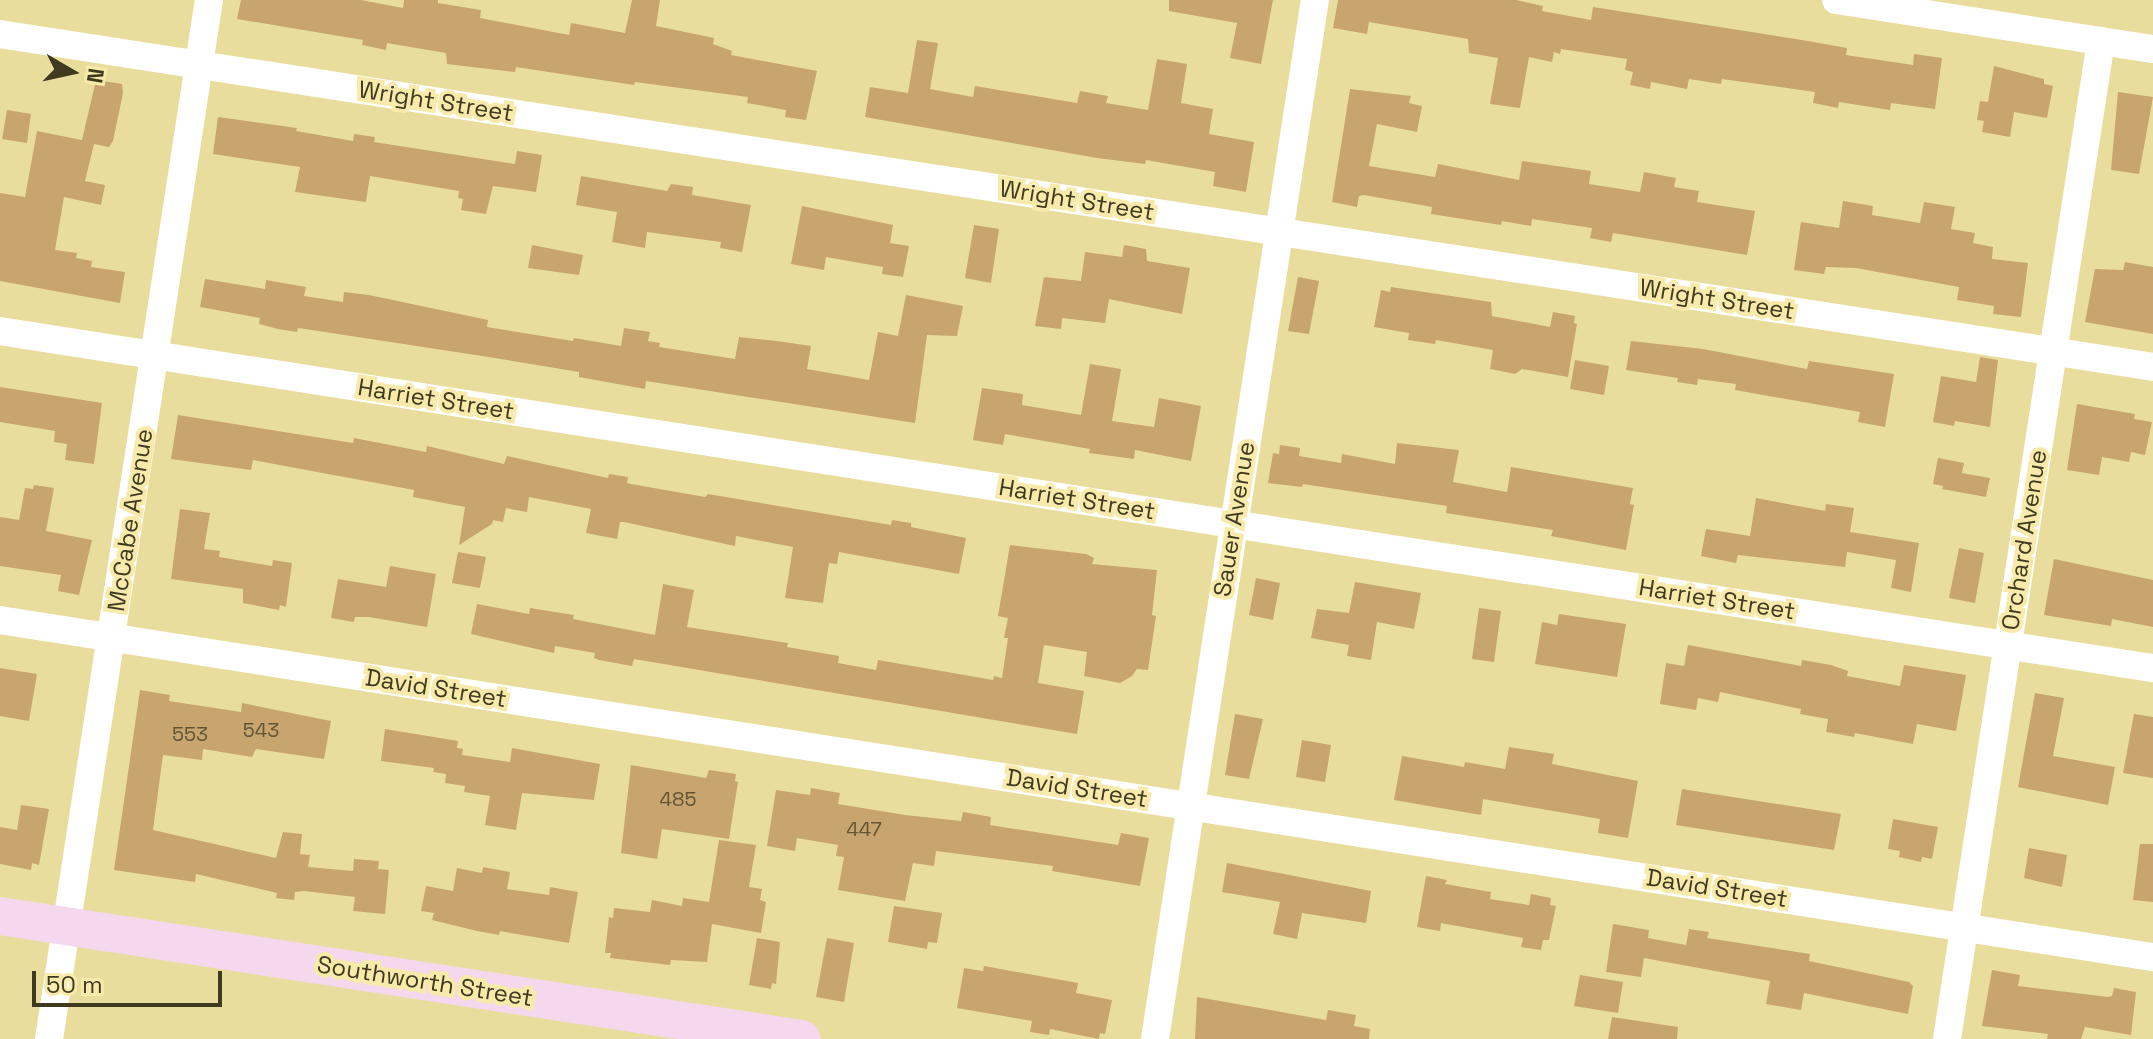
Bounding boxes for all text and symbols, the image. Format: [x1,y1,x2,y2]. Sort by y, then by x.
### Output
north arrow [32,32,112,112]
text: N [81,66,111,85]
street label: Wright Street [357,75,515,127]
street label: Wright Street [998,174,1156,226]
street label: Wright Street [1638,273,1796,325]
street label: Harriet Street [356,372,516,426]
street label: McCabe Avenue [101,426,159,614]
street label: Sauer Avenue [1207,439,1261,599]
street label: Orchard Avenue [1995,448,2053,632]
street label: Harriet Street [997,472,1157,526]
street label: Harriet Street [1637,572,1797,626]
street label: David Street [363,663,509,713]
house number: 543 [243,718,279,742]
house number: 553 [172,722,208,746]
street label: David Street [1004,763,1150,813]
house number: 485 [660,787,696,811]
house number: 447 [846,817,882,841]
street label: David Street [1644,863,1790,913]
street label: Southworth Street [315,950,535,1012]
scale bar [36,955,226,1005]
text: 50 m [46,969,103,1000]

